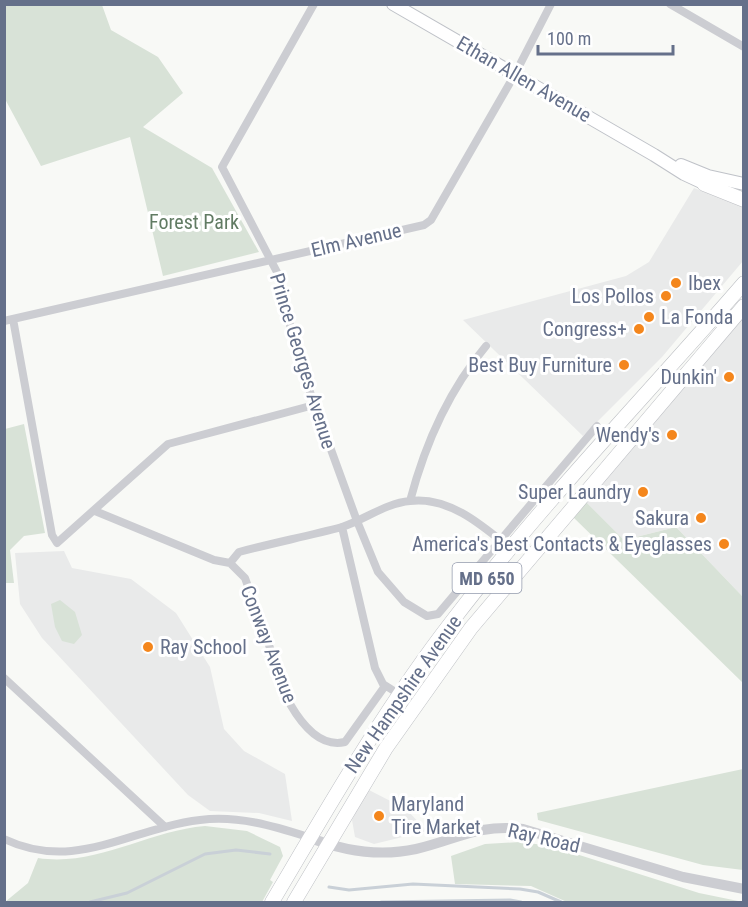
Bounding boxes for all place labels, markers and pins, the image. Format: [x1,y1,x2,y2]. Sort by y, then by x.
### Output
place label: Ibex [688,271,721,295]
marker: Ibex [669,276,683,290]
place label: Los Pollos [571,284,654,308]
marker: Los Pollos [659,289,673,303]
place label: La Fonda [661,305,733,329]
marker: La Fonda [642,310,656,324]
place label: Congress+ [543,317,627,341]
marker: Congress+ [632,322,646,336]
place label: Best Buy Furniture [468,353,612,377]
marker: Best Buy Furniture [617,358,631,372]
place label: Dunkin' [660,365,717,389]
marker: Dunkin' [722,370,736,384]
place label: Wendy's [596,423,660,447]
marker: Wendy's [665,428,679,442]
place label: Super Laundry [518,480,631,504]
marker: Super Laundry [636,485,650,499]
place label: Sakura [635,506,689,530]
marker: Sakura [694,511,708,525]
place label: America's Best Contacts & Eyeglasses [412,532,712,556]
marker: America's Best Contacts & Eyeglasses [717,537,731,551]
place label: Ray School [160,635,247,659]
marker: Ray School [141,640,155,654]
place label: Maryland Tire Market [391,792,481,839]
marker: Maryland Tire Market [372,809,386,823]

